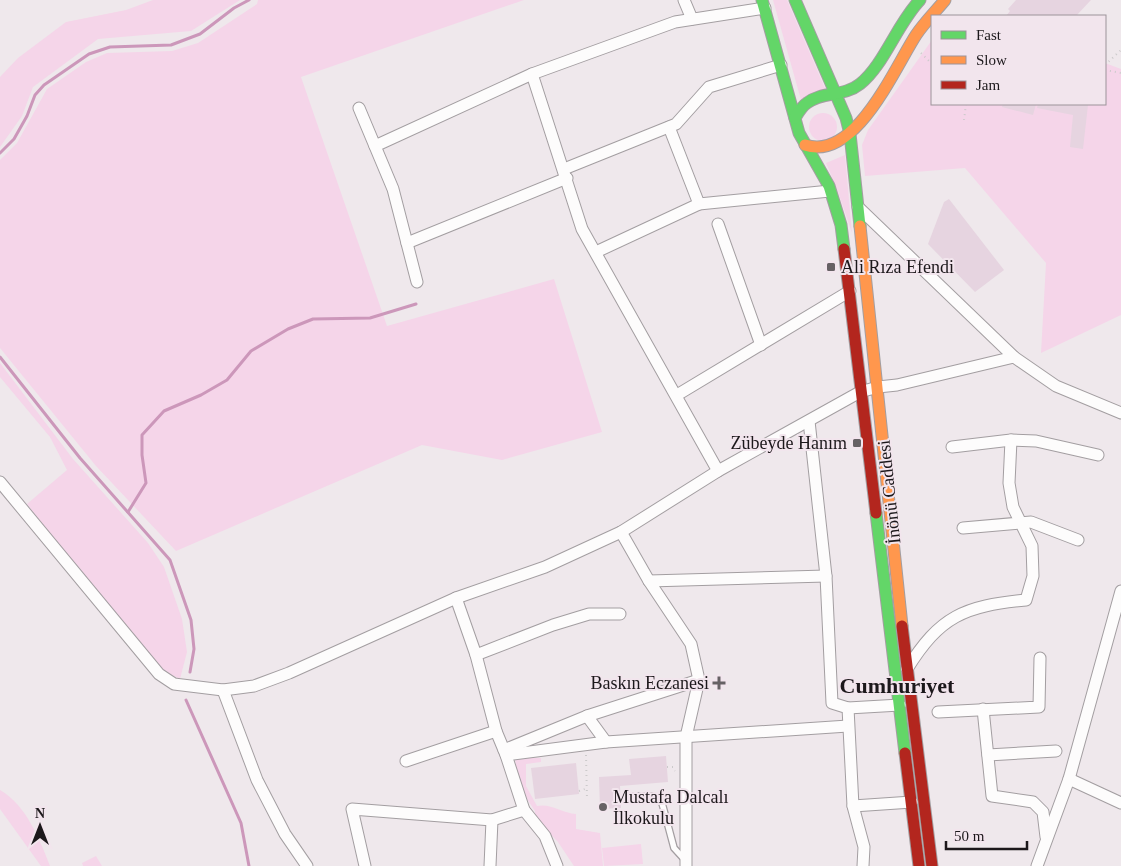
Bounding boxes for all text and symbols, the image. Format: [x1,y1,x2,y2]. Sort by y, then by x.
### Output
legend [931,15,1106,105]
text: Fast [976,27,1002,43]
text: Slow [976,52,1007,68]
text: Jam [976,77,1000,93]
place label: Ali Rıza Efendi [841,257,954,277]
marker: Ali Rıza Efendi [825,261,837,273]
place label: Zübeyde Hanım [731,433,847,453]
marker: Zübeyde Hanım [851,437,863,449]
street label: İnönü Caddesi [874,439,904,545]
place label: Baskın Eczanesi [591,673,709,693]
district label: Cumhuriyet [840,673,955,698]
marker: Baskın Eczanesi [713,677,725,689]
place label: Mustafa Dalcalı İlkokulu [613,787,728,828]
north arrow [15,801,65,851]
marker: Mustafa Dalcalı İlkokulu [597,801,609,813]
text: N [35,806,45,821]
scale bar [946,818,1027,850]
text: 50 m [954,828,985,844]

